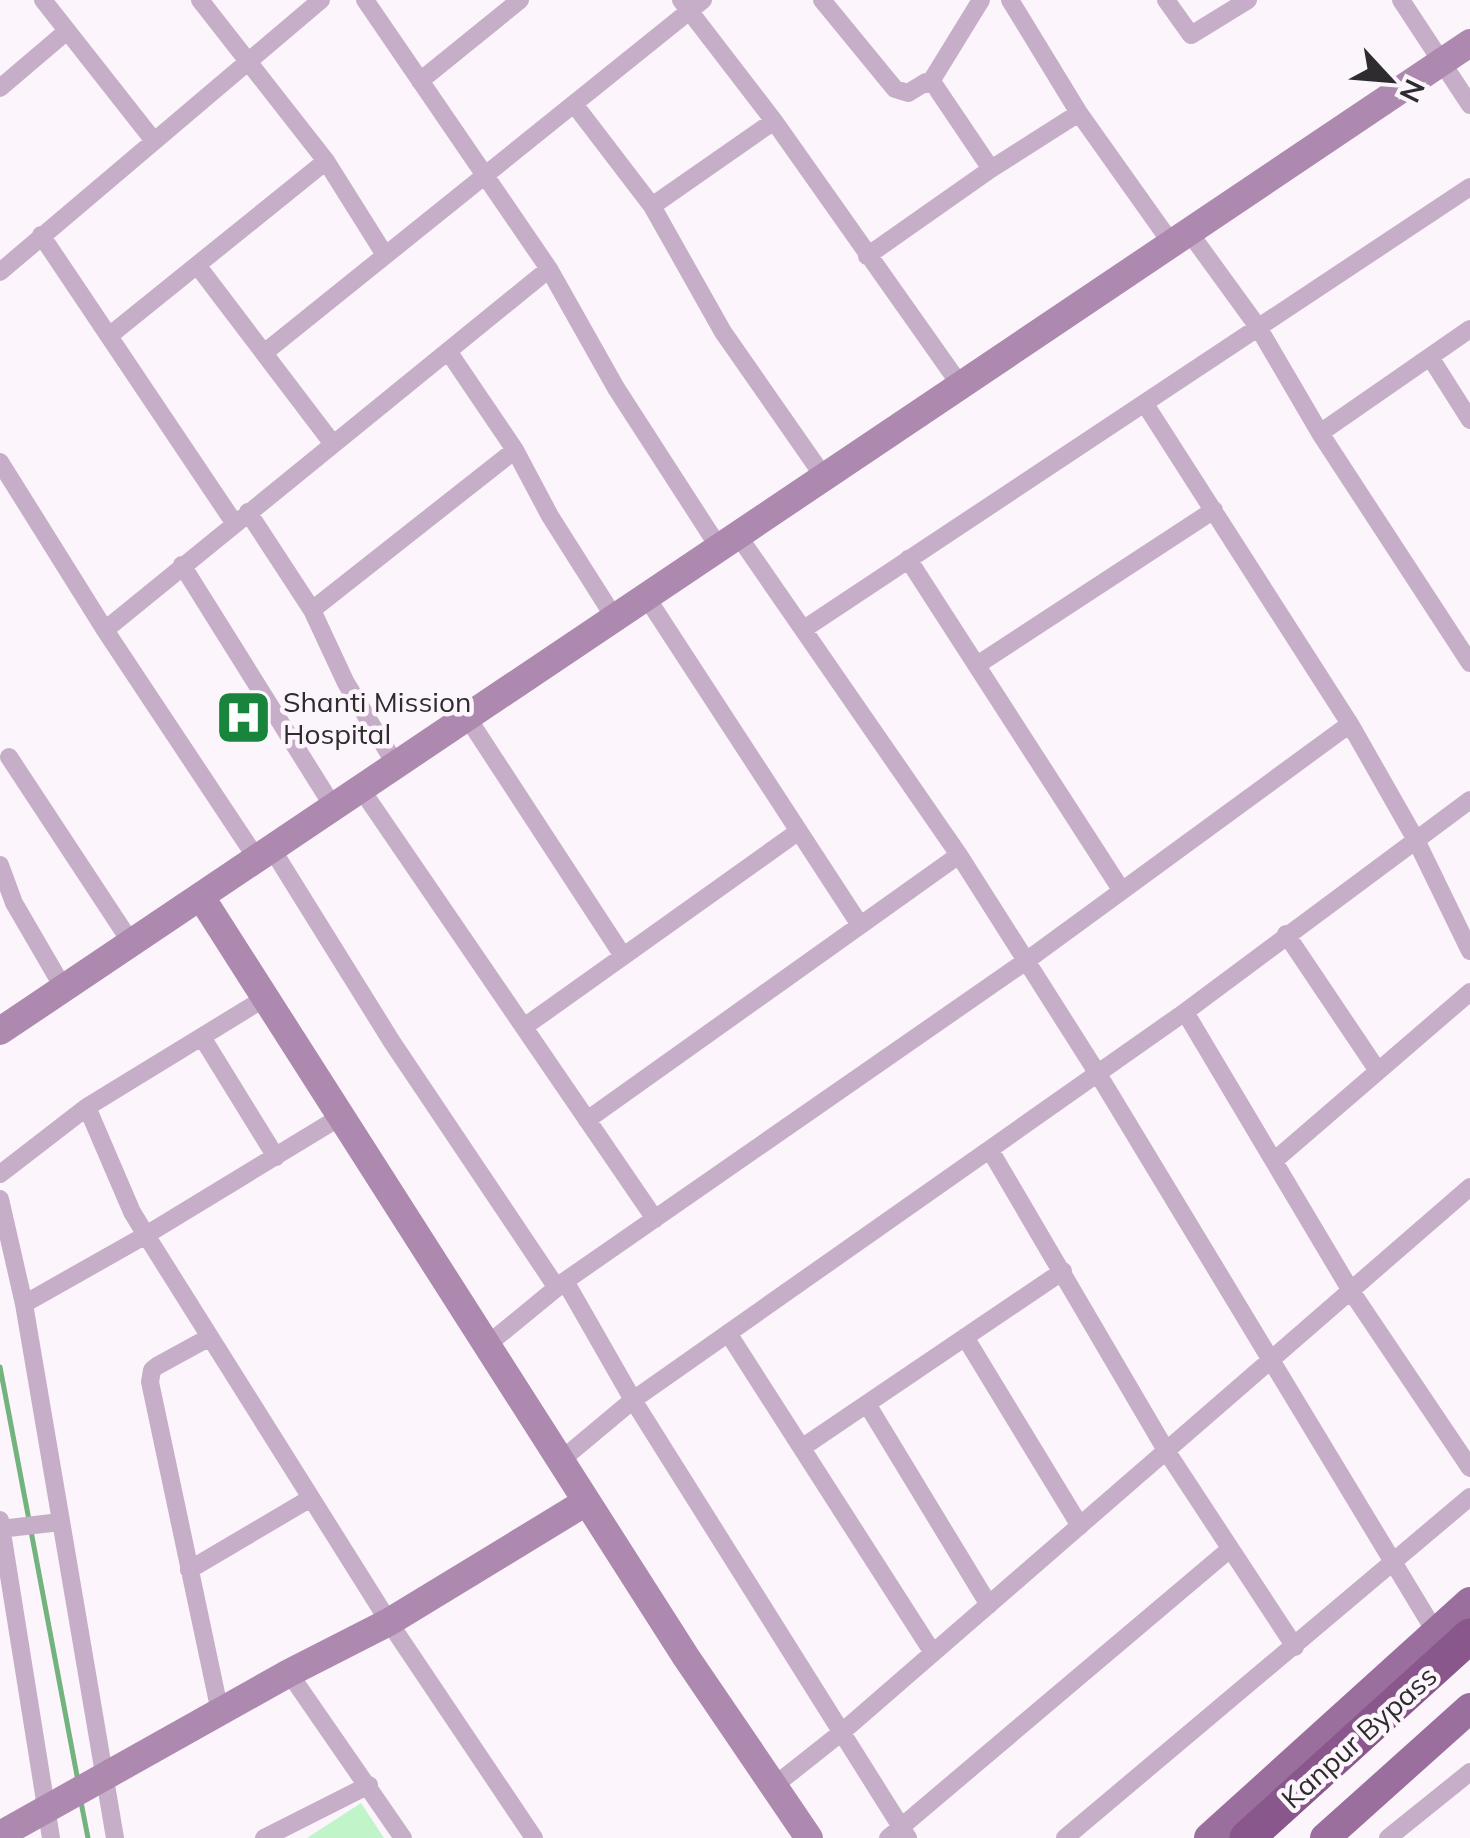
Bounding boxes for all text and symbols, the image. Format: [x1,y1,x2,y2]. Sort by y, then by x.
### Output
north arrow [1340,30,1440,130]
text: N [1393,74,1433,108]
place label: Shanti Mission Hospital [283,684,471,751]
hospital icon: Shanti Mission Hospital [214,688,274,748]
street label: Kanpur Bypass [1274,1658,1443,1815]

